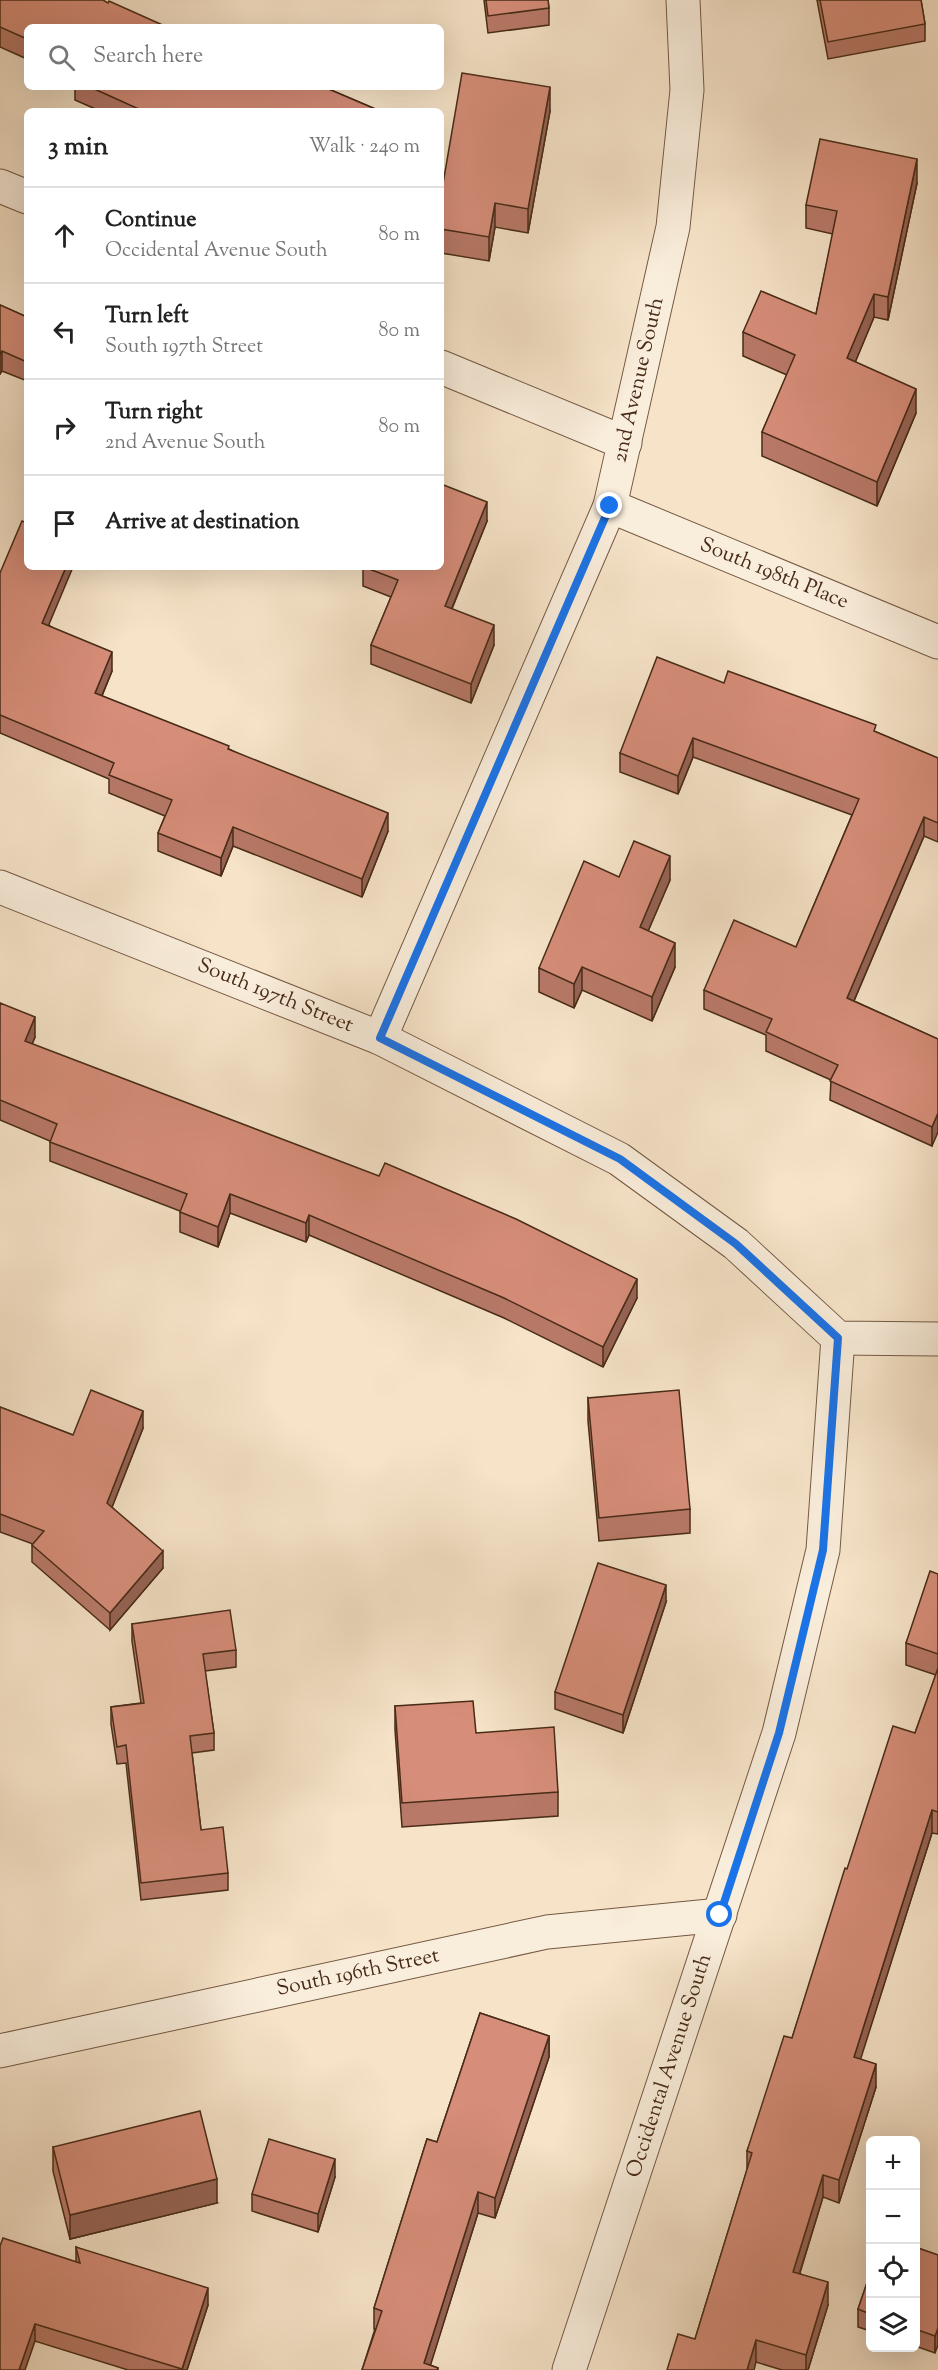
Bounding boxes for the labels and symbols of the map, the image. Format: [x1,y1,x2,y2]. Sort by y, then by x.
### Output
street label: 2nd Avenue South [605,294,673,466]
route end [596,492,622,518]
street label: South 198th Place [695,530,853,618]
street label: South 197th Street [192,951,358,1041]
route start [706,1901,732,1927]
street label: South 196th Street [274,1941,442,2005]
street label: Occidental Avenue South [620,1950,720,2182]

